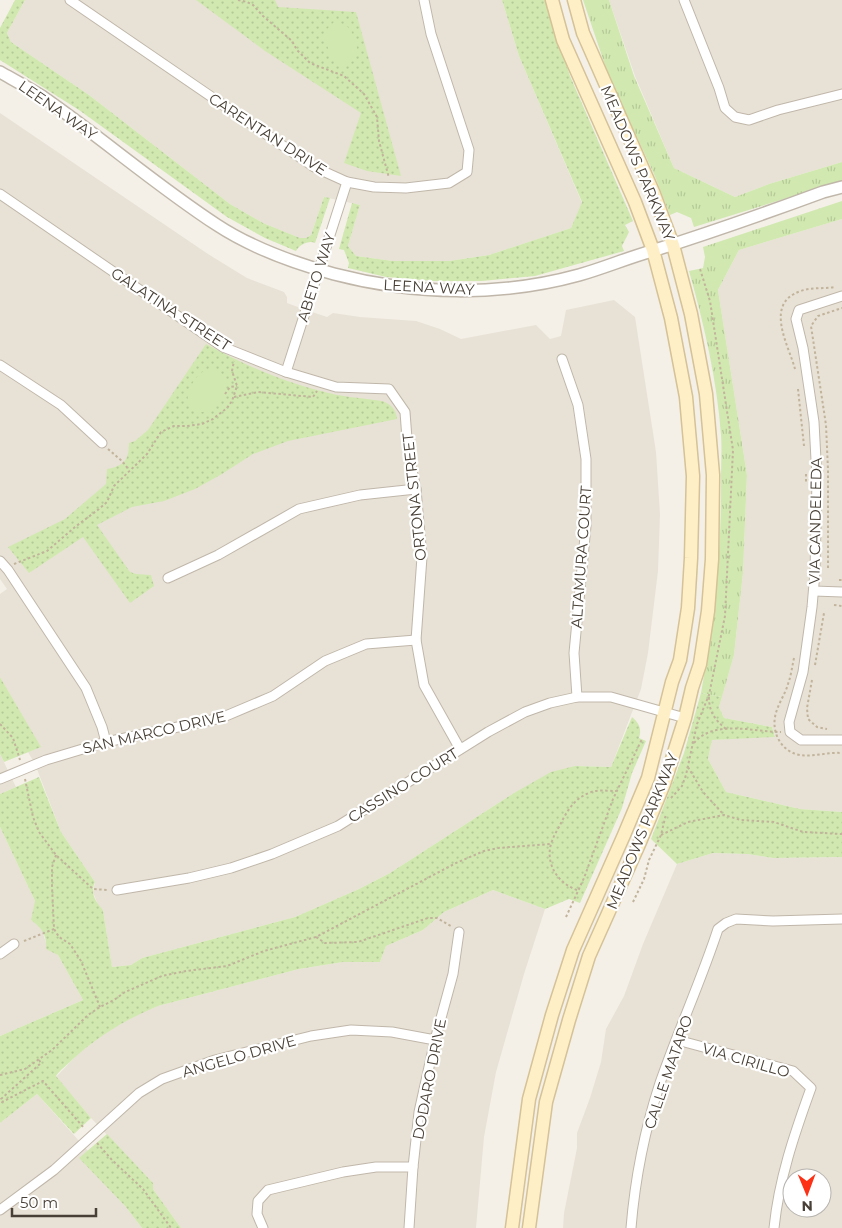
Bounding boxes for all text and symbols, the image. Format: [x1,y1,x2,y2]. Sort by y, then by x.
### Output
street label: LEENA WAY [15,76,101,144]
street label: MEADOWS PARKWAY [597,82,680,244]
street label: CARENTAN DRIVE [205,89,331,179]
street label: ABETO WAY [293,229,340,324]
street label: GALATINA STREET [108,263,235,355]
street label: LEENA WAY [383,275,476,299]
street label: ORTONA STREET [398,432,430,562]
street label: VIA CANDELEDA [804,457,826,585]
street label: ALTAMURA COURT [567,485,595,629]
street label: SAN MARCO DRIVE [80,706,228,758]
street label: CASSINO COURT [344,743,462,827]
street label: MEADOWS PARKWAY [602,750,682,912]
street label: CALLE MATARO [640,1012,696,1132]
street label: DODARO DRIVE [408,1017,450,1141]
street label: ANGELO DRIVE [180,1031,298,1081]
street label: VIA CIRILLO [700,1038,792,1082]
north arrow [782,1168,832,1218]
scale bar [12,1186,96,1218]
text: 50 m [20,1193,58,1212]
text: N [801,1197,813,1215]

